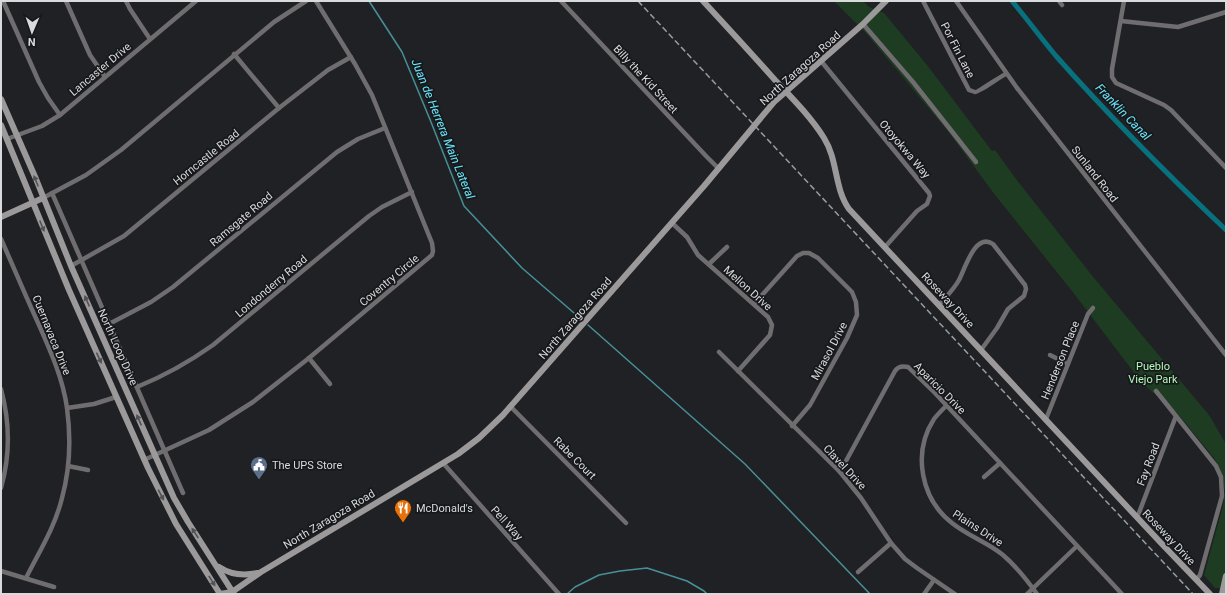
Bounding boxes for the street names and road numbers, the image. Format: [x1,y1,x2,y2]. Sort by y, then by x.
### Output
street label: Por Fin Lane [938,20,977,80]
street label: North Zaragoza Road [757,29,843,108]
street label: Lancaster Drive [67,40,134,99]
street label: Billy the Kid Street [611,43,681,116]
street label: Otoyokwa Way [877,118,933,182]
street label: Horncastle Road [171,127,242,188]
street label: Sunland Road [1069,144,1121,205]
street label: Ramsgate Road [207,189,275,249]
street label: Coventry Circle [357,252,422,309]
street label: Londonderry Road [233,253,310,320]
street label: Mellon Drive [721,263,775,314]
street label: Roseway Drive [919,270,977,331]
street label: North Zaragoza Road [536,275,615,362]
street label: Cuernavaca Drive [30,293,74,377]
street label: North Loop Drive [95,307,140,388]
street label: Henderson Place [1039,319,1082,401]
street label: Mirasol Drive [809,320,850,382]
street label: Aparicio Drive [911,360,968,417]
street label: Rabe Court [551,434,599,483]
street label: Fay Road [1134,441,1163,488]
street label: Clavel Drive [820,442,869,493]
street label: North Zaragoza Road [281,487,377,552]
street label: Pell Way [488,504,526,544]
street label: Plains Drive [950,507,1006,550]
street label: Roseway Drive [1140,507,1198,568]

